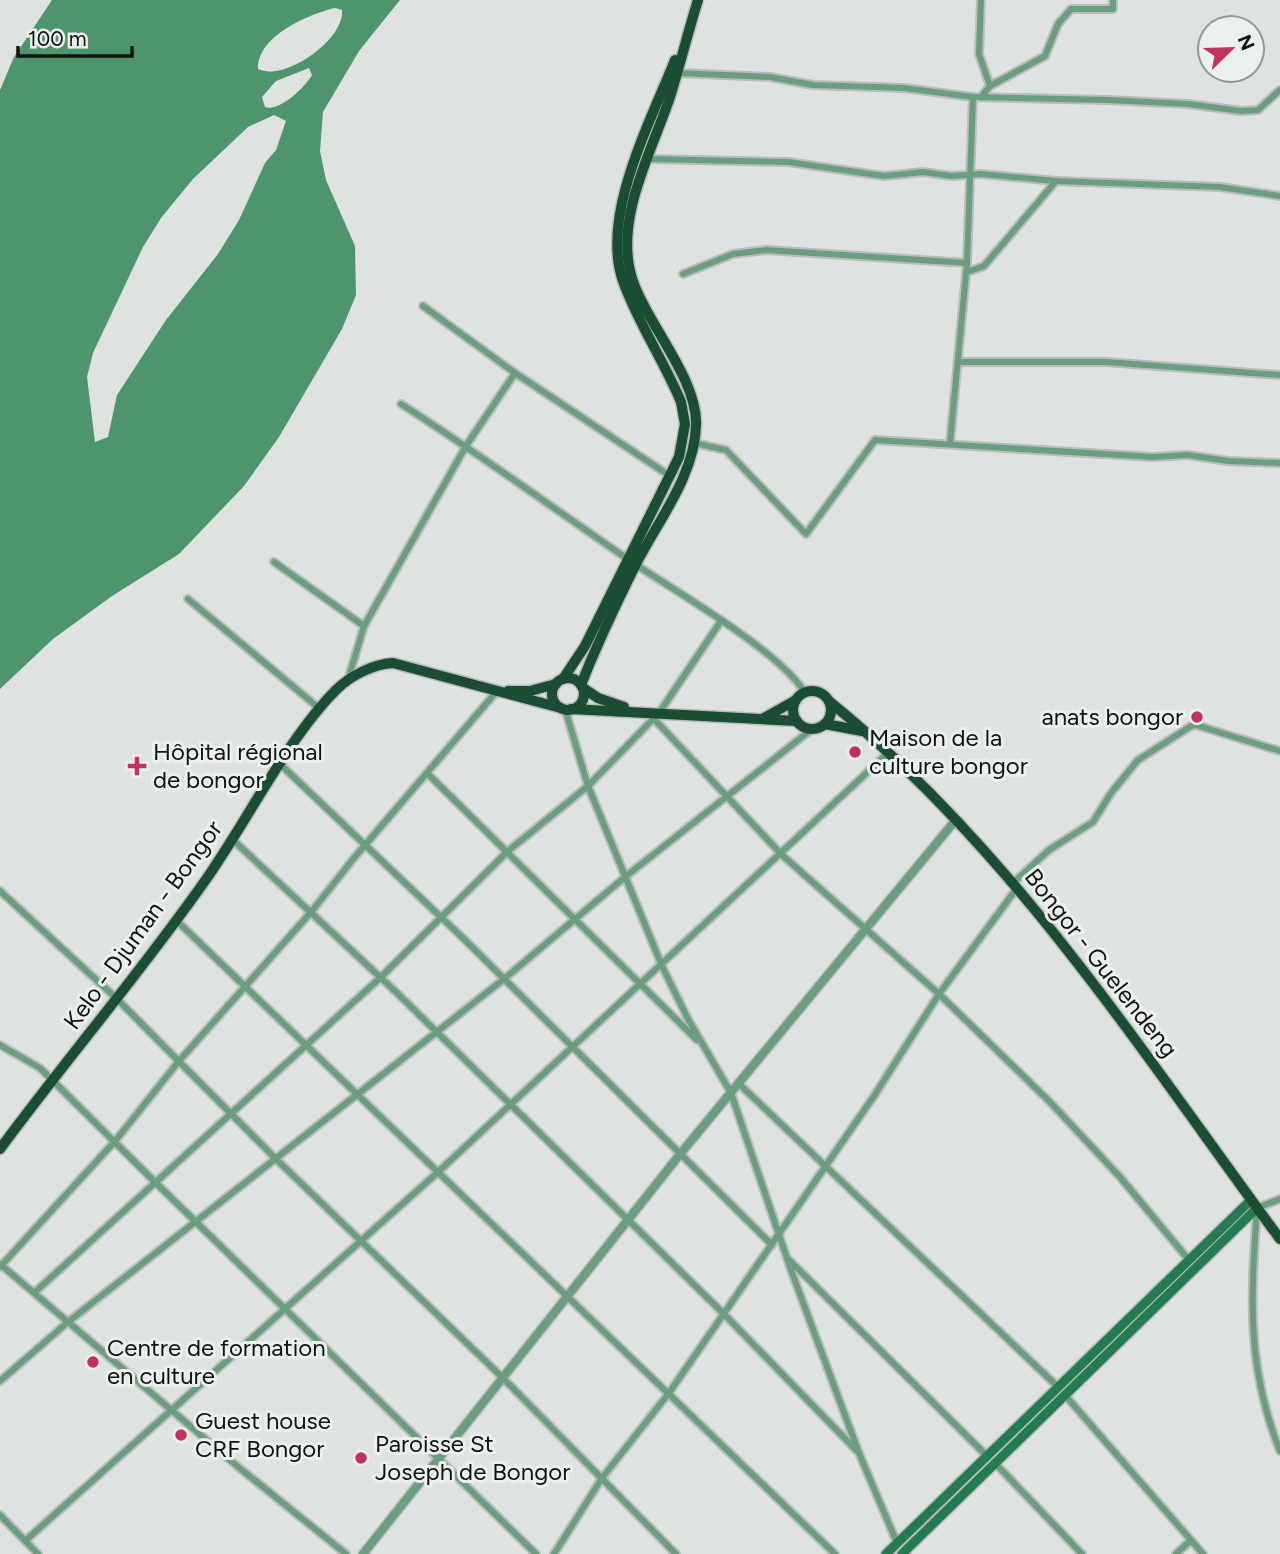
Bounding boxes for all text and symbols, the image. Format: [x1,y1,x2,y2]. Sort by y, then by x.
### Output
scale bar [18,14,131,58]
north arrow [1196,14,1266,84]
text: 100 m [28,26,87,51]
text: N [1233,31,1260,54]
place label: anats bongor [1041,702,1183,731]
marker: anats bongor [1189,709,1205,725]
place label: Maison de la culture bongor [869,723,1028,780]
place label: Hôpital régional de bongor [153,737,323,794]
marker: Maison de la culture bongor [847,744,863,760]
marker: Hôpital régional de bongor [127,756,147,776]
street label: Kelo - Djuman - Bongor [57,815,228,1035]
street label: Bongor - Guelendeng [1019,863,1184,1063]
place label: Centre de formation en culture [107,1333,326,1390]
marker: Centre de formation en culture [85,1354,101,1370]
place label: Guest house CRF Bongor [195,1406,331,1463]
marker: Guest house CRF Bongor [173,1427,189,1443]
place label: Paroisse St Joseph de Bongor [375,1429,570,1486]
marker: Paroisse St Joseph de Bongor [353,1450,369,1466]

